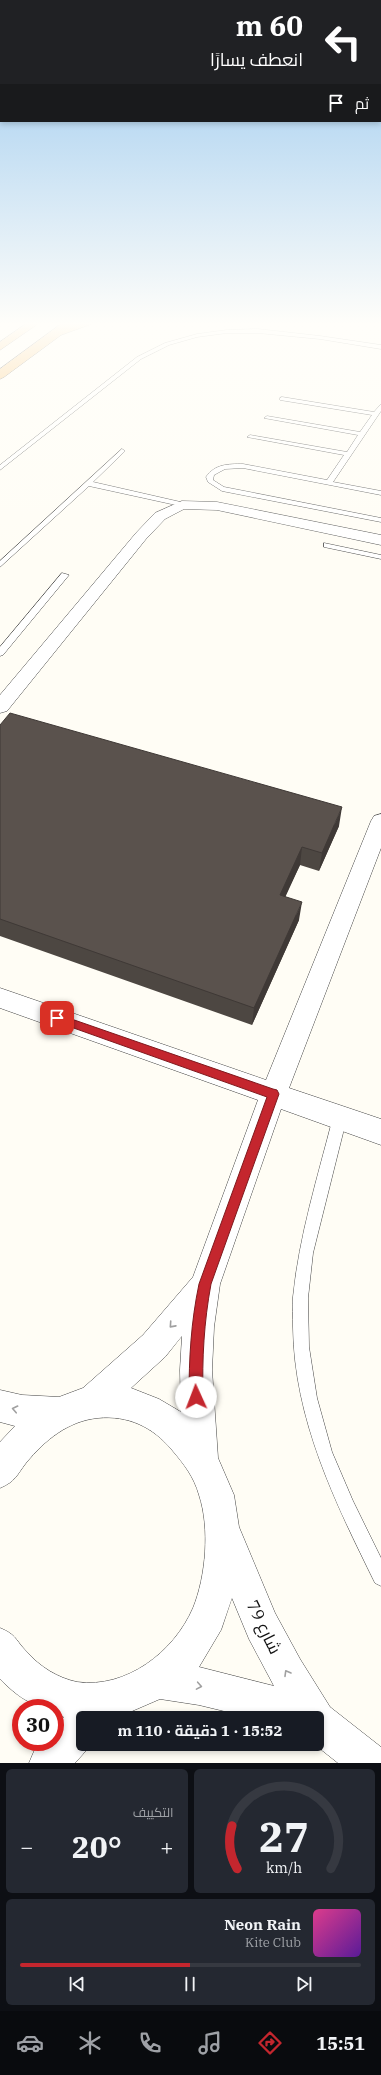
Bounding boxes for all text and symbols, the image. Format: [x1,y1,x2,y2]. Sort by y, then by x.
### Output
text: 60 m [236,7,303,44]
icon: left [317,16,369,68]
text: انعطف يسارًا [210,48,303,71]
icon: arrive [325,92,347,114]
text: ثم [355,94,369,113]
pin [40,1001,74,1035]
icon: arrive [46,1007,68,1029]
one-way arrow [170,1321,177,1328]
position arrow [175,1376,217,1418]
one-way arrow [12,1406,19,1414]
street label: شارع 79 [241,1596,286,1658]
one-way arrow [285,1670,292,1677]
one-way arrow [196,1681,202,1689]
speed limit sign: 30 [12,1699,64,1751]
text: 15:52 · 1 دقيقة · 110 m [117,1721,283,1740]
text: التكييف [133,1804,174,1821]
text: 27 [259,1809,309,1863]
text: 20° [72,1827,122,1866]
text: − [20,1832,33,1861]
text: + [160,1832,173,1861]
text: km/h [266,1858,302,1877]
text: Neon Rain [224,1915,301,1934]
text: Kite Club [245,1934,301,1951]
icon: previous [66,1973,88,1995]
icon: pause [179,1973,201,1995]
icon: next [293,1973,315,1995]
icon: car [16,2029,44,2057]
icon: climate [76,2029,104,2057]
icon: phone [136,2029,164,2057]
icon: music [196,2029,224,2057]
icon: directions [256,2029,284,2057]
text: 15:51 [316,2032,365,2055]

